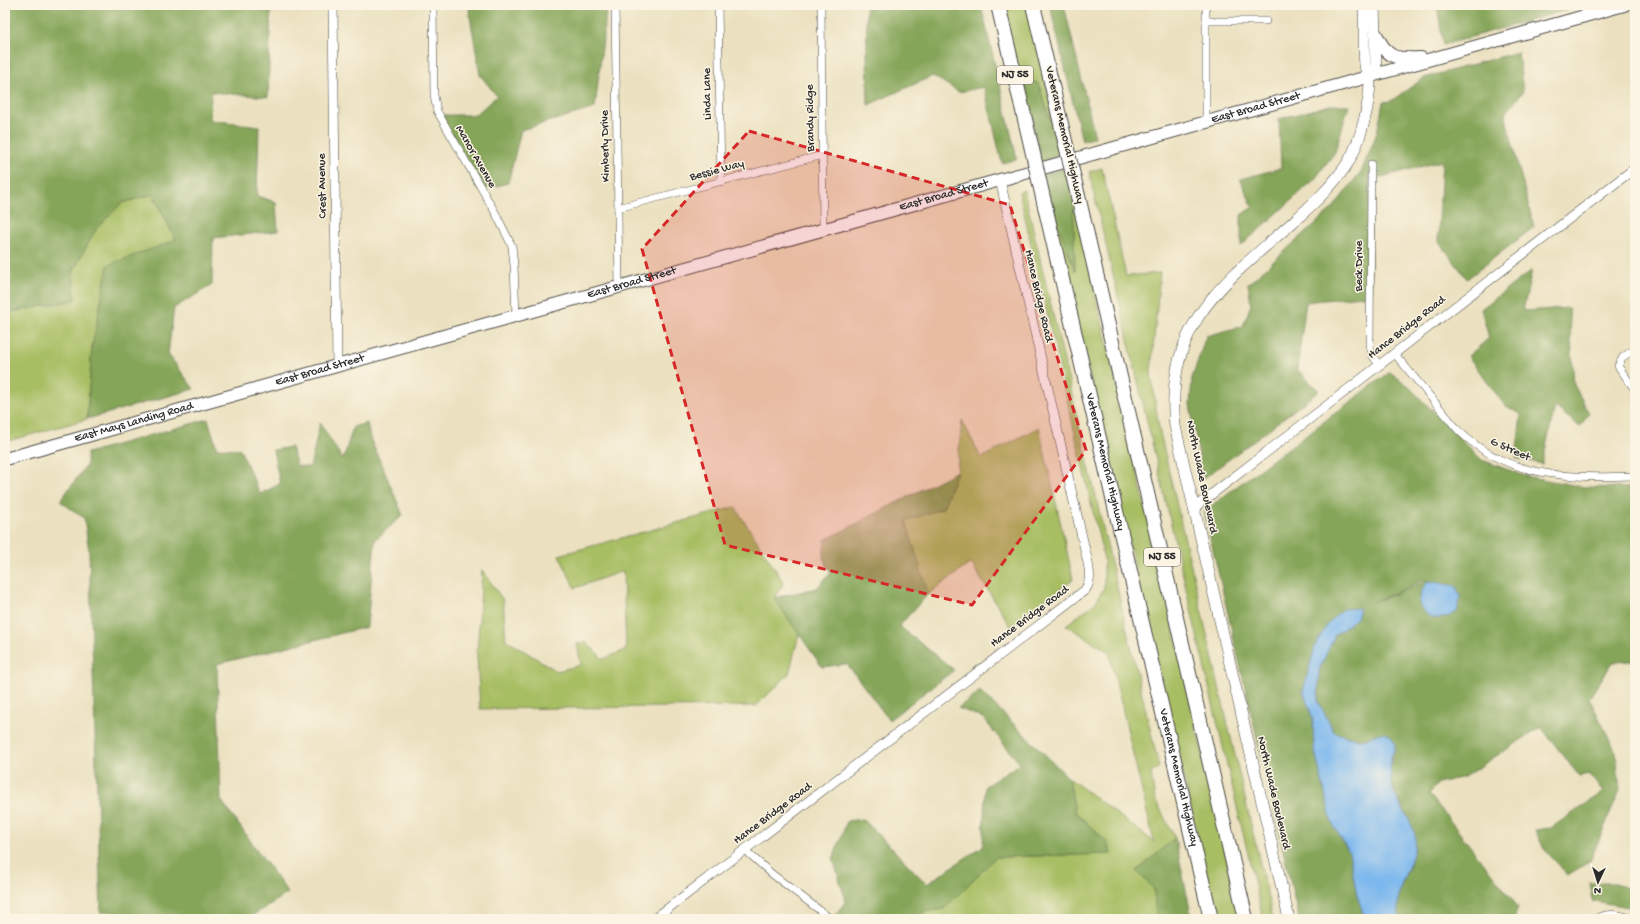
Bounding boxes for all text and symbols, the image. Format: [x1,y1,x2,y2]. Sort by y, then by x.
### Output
street label: Veterans Memorial Highway [1041,64,1087,205]
road number: NJ 55 [997,66,1033,84]
street label: Linda Lane [701,67,715,120]
street label: Brandy Ridge [803,83,819,153]
street label: East Broad Street [1210,89,1303,127]
street label: Kimberly Drive [598,109,614,182]
street label: Manor Avenue [451,123,499,192]
street label: Crest Avenue [315,152,331,219]
street label: Bessie Way [687,157,746,185]
street label: East Broad Street [898,176,991,215]
street label: Beck Drive [1353,240,1367,292]
street label: Hance Bridge Road [1021,248,1056,345]
street label: East Broad Street [586,264,679,302]
street label: Hance Bridge Road [1365,293,1449,363]
street label: East Broad Street [274,351,367,390]
street label: Veterans Memorial Highway [1082,391,1127,532]
street label: East Mays Landing Road [73,399,196,446]
street label: North Wade Boulevard [1182,419,1220,536]
street label: G Street [1488,435,1533,465]
road number: NJ 55 [1144,548,1180,566]
street label: Hance Bridge Road [988,582,1073,651]
street label: Veterans Memorial Highway [1155,706,1201,848]
street label: North Wade Boulevard [1253,735,1293,852]
street label: Hance Bridge Road [731,779,816,848]
north arrow [1578,862,1618,902]
text: N [1593,884,1601,896]

